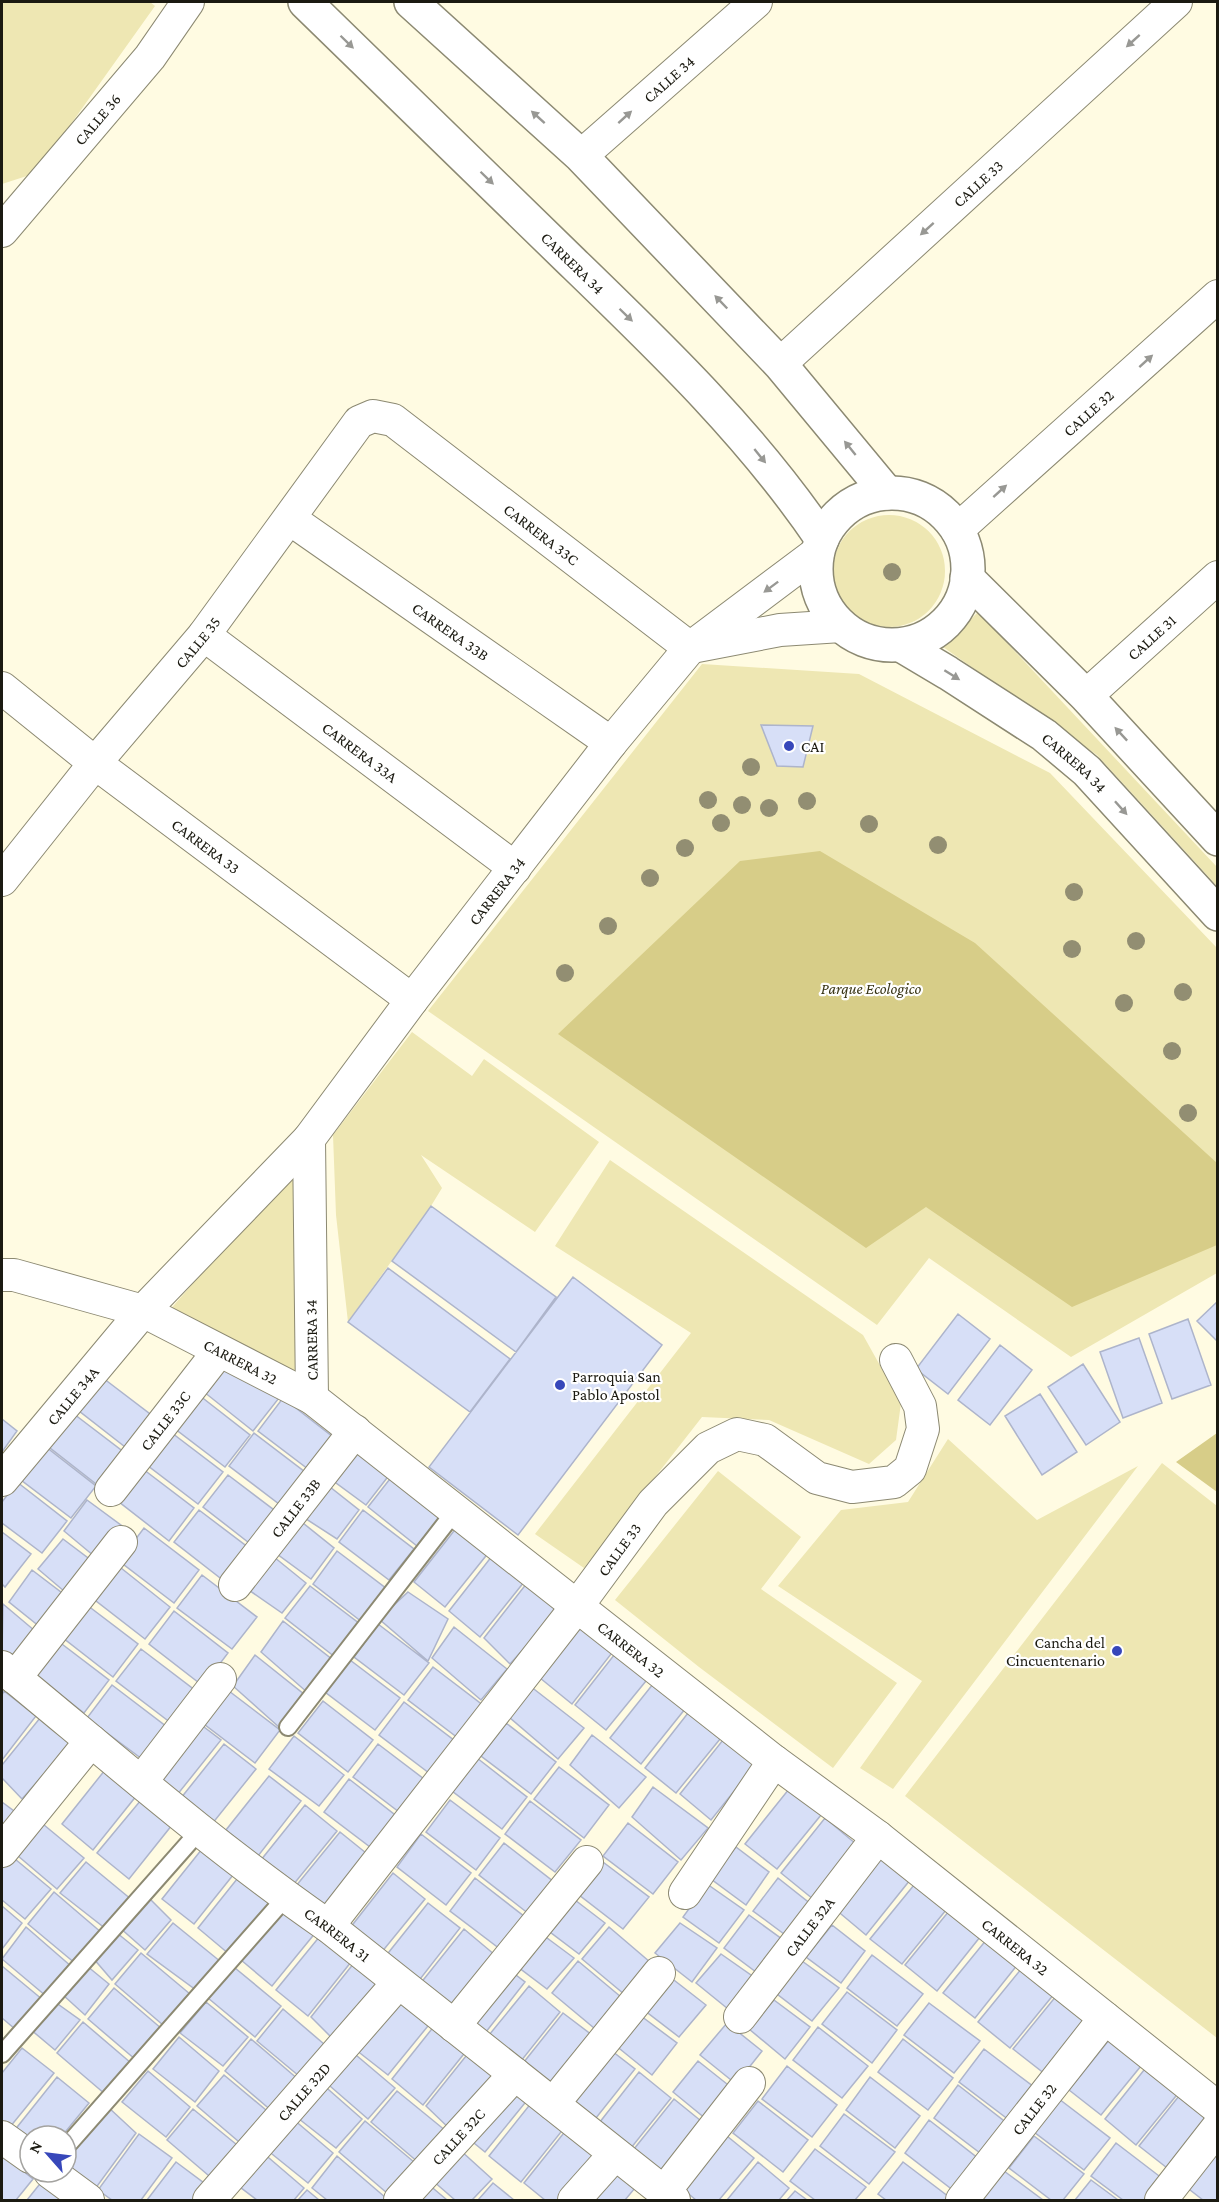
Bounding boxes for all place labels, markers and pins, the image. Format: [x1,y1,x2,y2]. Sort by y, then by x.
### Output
place label: CAI [801,738,824,755]
marker: CAI [782,739,796,753]
place label: Parroquia San Pablo Apostol [572,1368,661,1404]
marker: Parroquia San Pablo Apostol [553,1378,567,1392]
place label: Cancha del Cincuentenario [1006,1634,1105,1669]
marker: Cancha del Cincuentenario [1110,1644,1124,1658]

